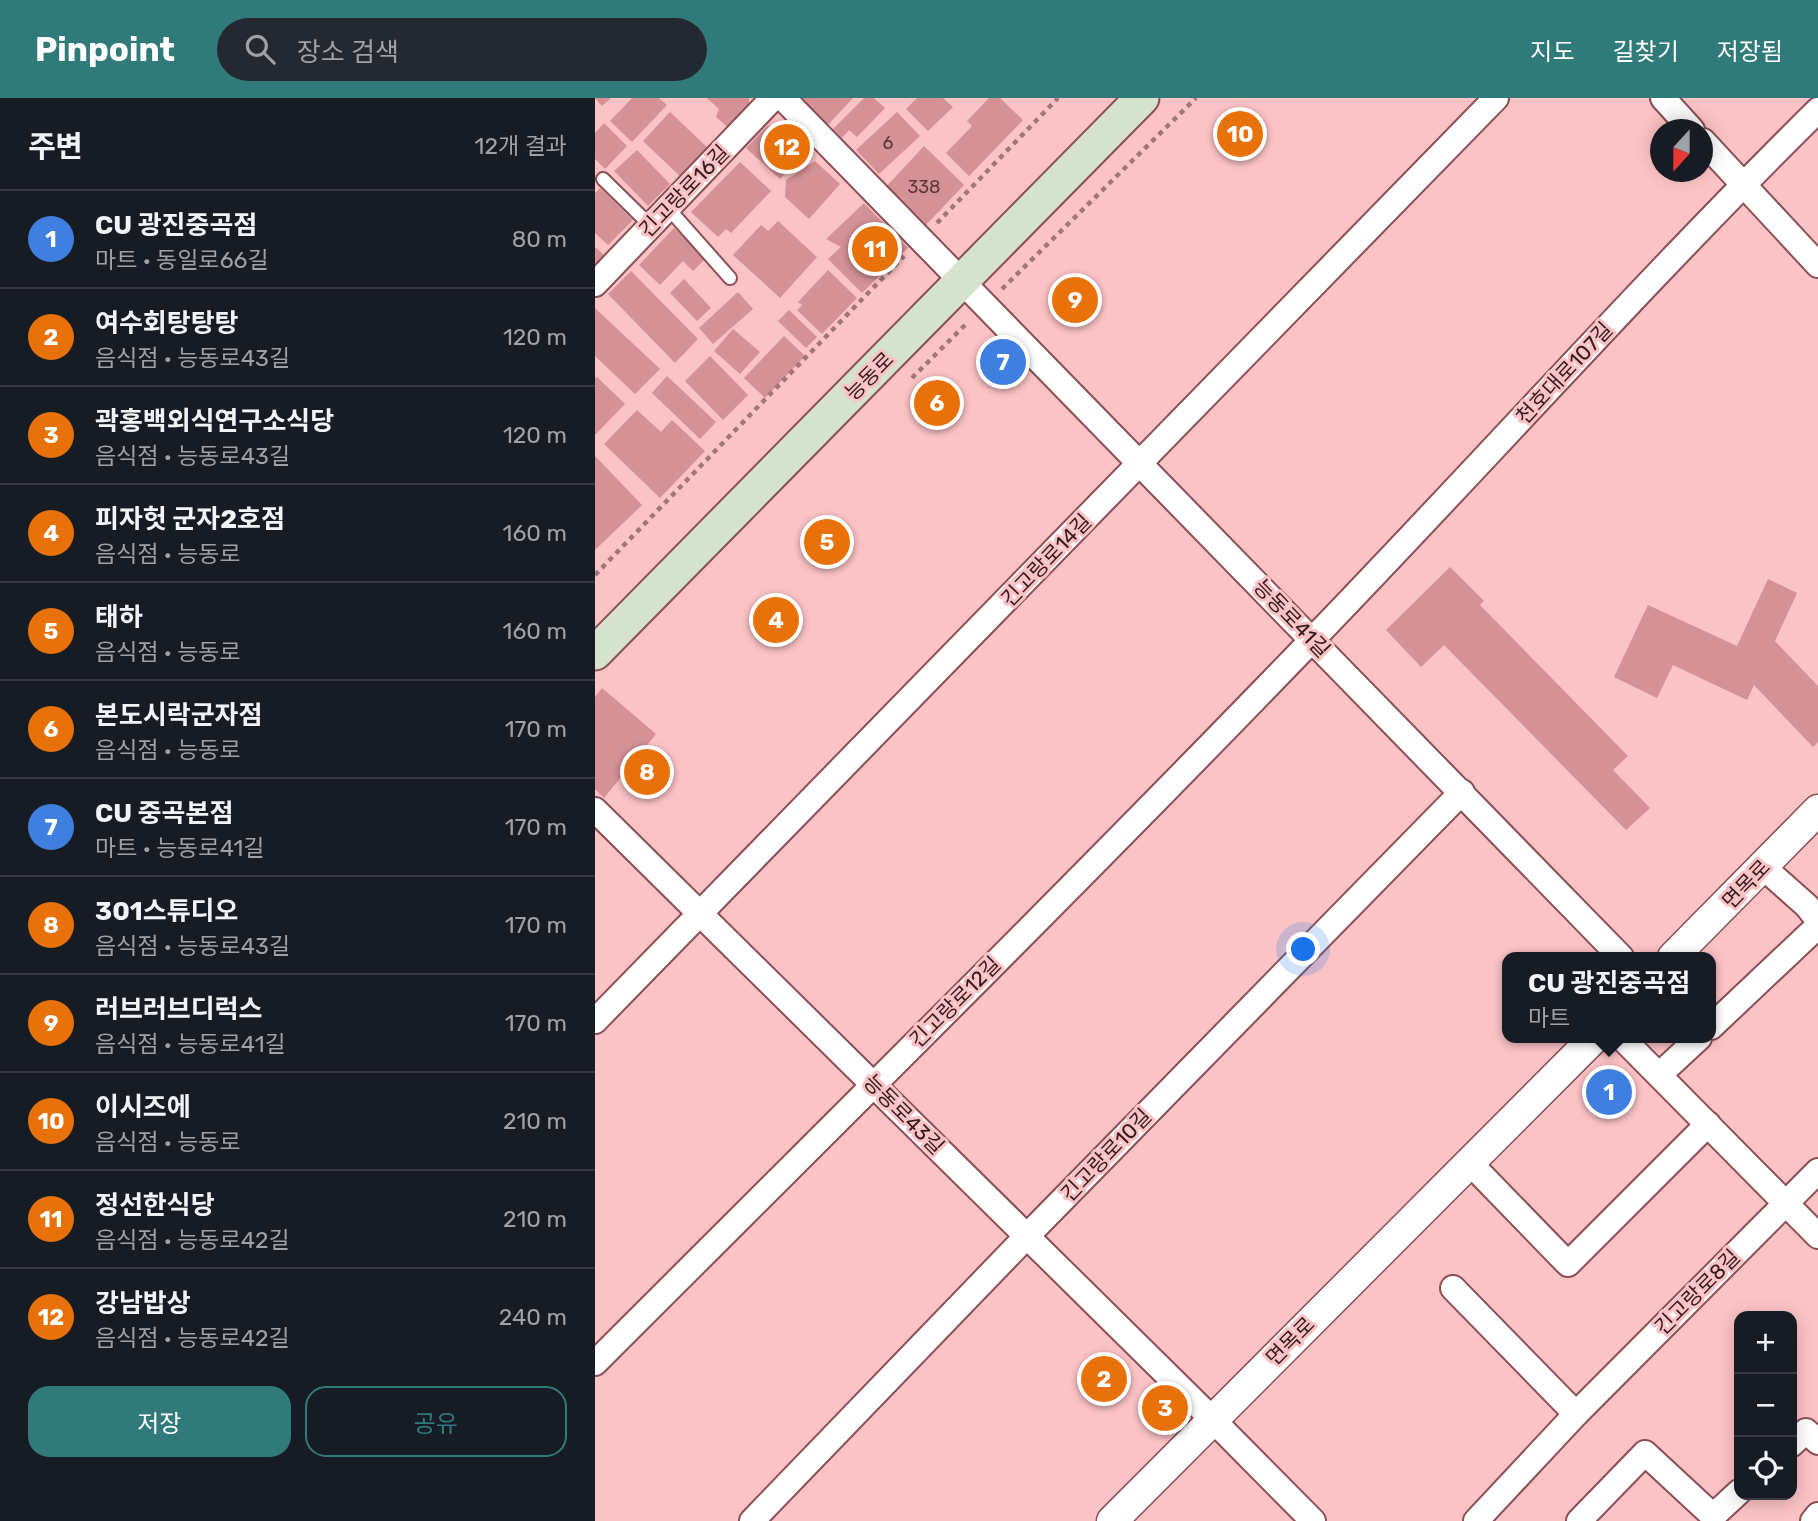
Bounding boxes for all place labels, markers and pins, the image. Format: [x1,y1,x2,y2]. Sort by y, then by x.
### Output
pin: 10 [1217,108,1263,160]
pin: 12 [764,121,810,173]
pin: 11 [852,223,898,275]
pin: 9 [1052,274,1098,326]
pin: 7 [980,336,1026,388]
pin: 6 [914,377,960,429]
pin: 5 [804,516,850,568]
pin: 4 [753,594,799,646]
pin: 8 [624,746,670,798]
pin: 1 [1586,1066,1632,1118]
pin: 2 [1081,1353,1127,1405]
pin: 3 [1142,1382,1188,1434]

